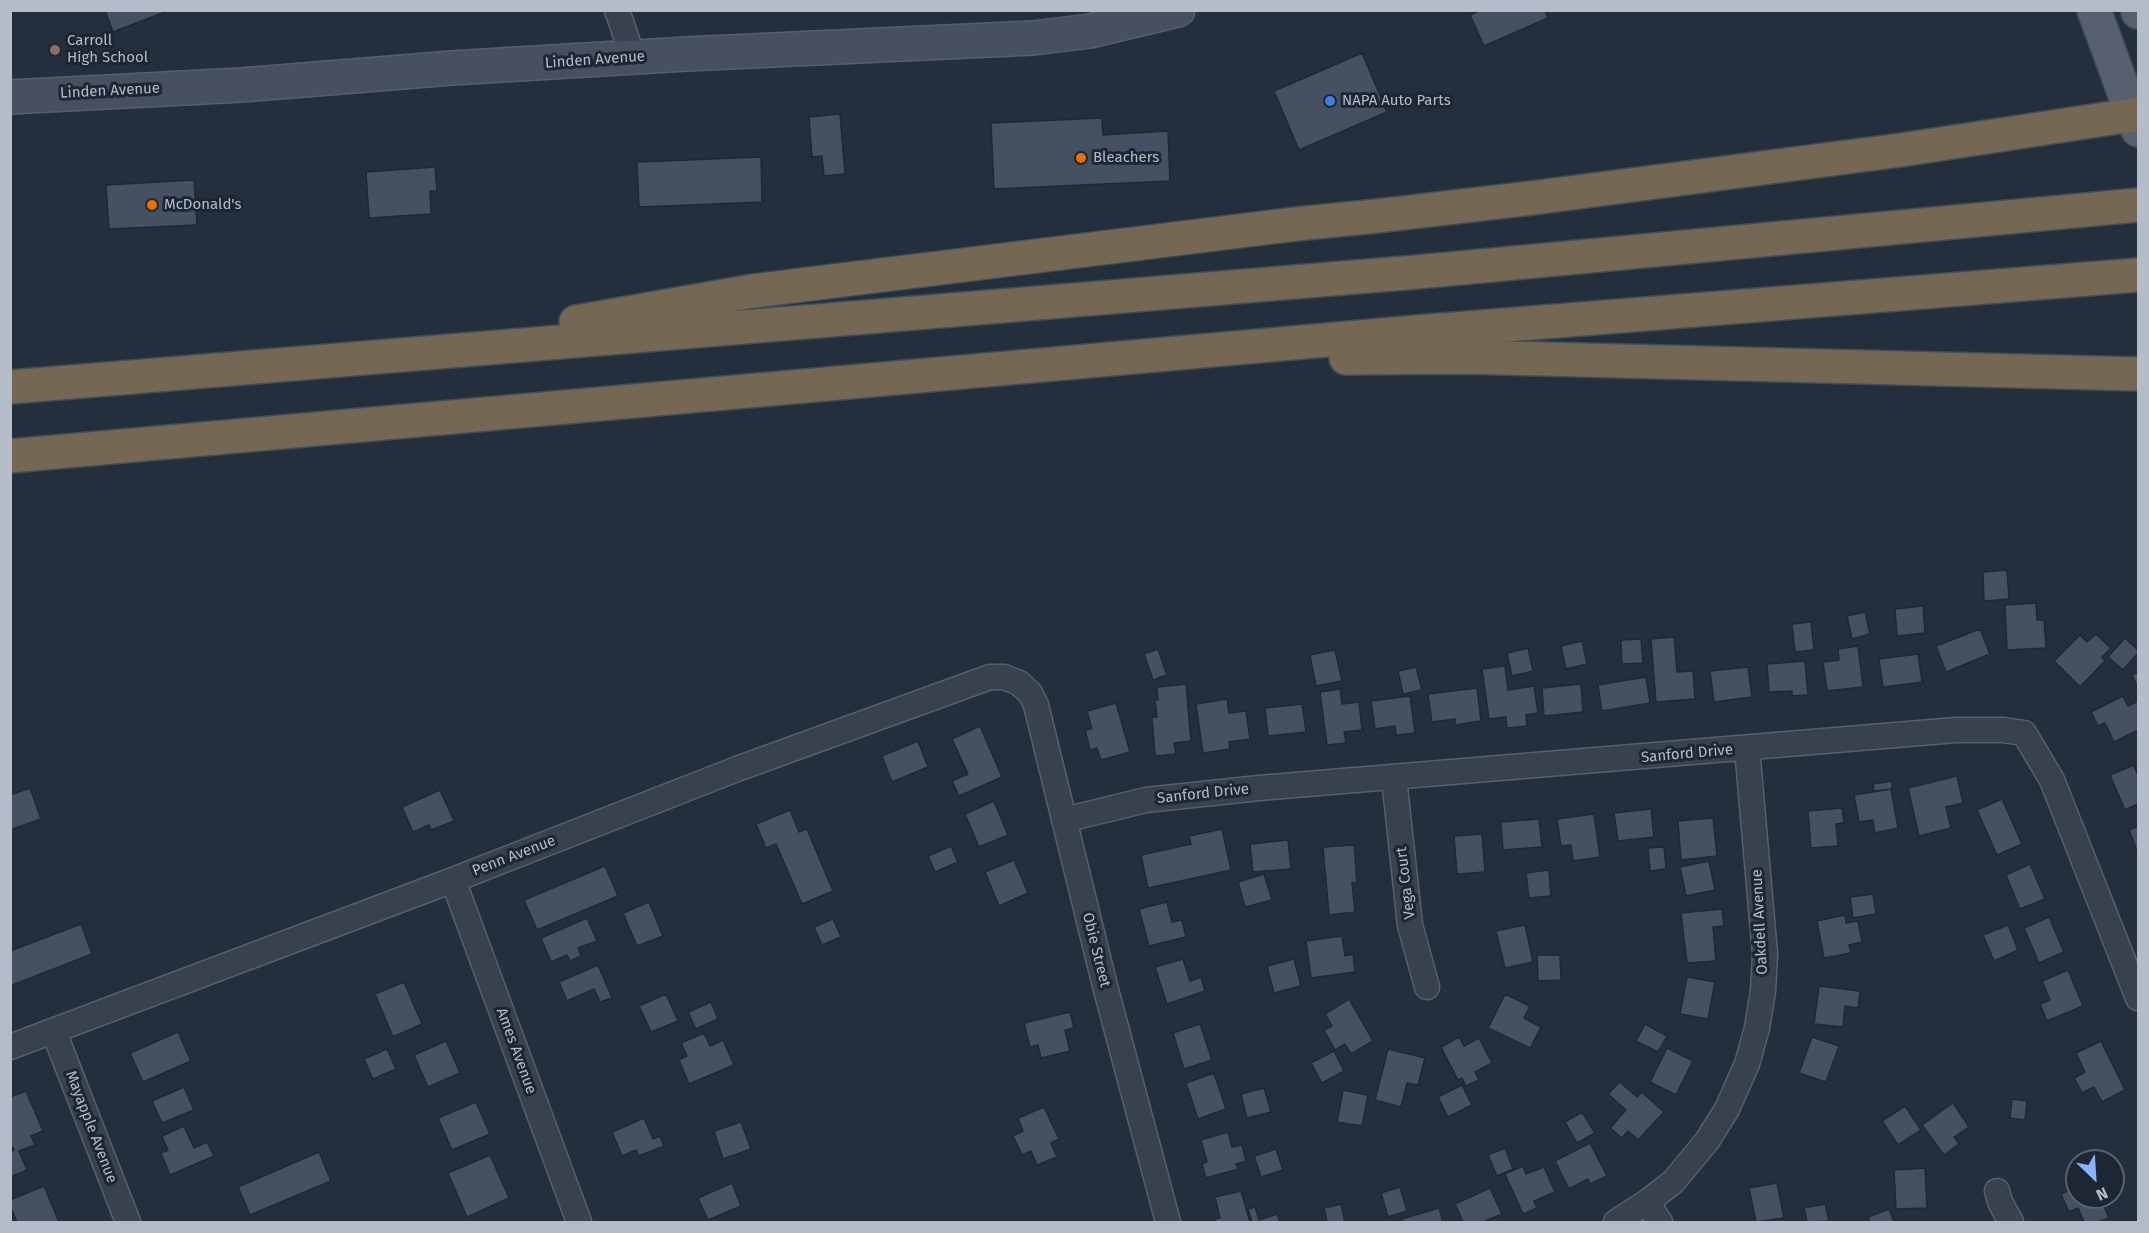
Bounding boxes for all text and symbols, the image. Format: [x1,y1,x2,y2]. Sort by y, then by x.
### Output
place label: Carroll High School [67,32,148,67]
marker: Carroll High School [48,43,62,57]
street label: Linden Avenue [544,48,646,72]
street label: Linden Avenue [60,79,160,103]
place label: NAPA Auto Parts [1342,92,1451,110]
marker: NAPA Auto Parts [1323,94,1337,108]
place label: Bleachers [1093,149,1159,167]
marker: Bleachers [1074,151,1088,165]
place label: McDonald's [164,196,241,214]
marker: McDonald's [145,198,159,212]
street label: Sanford Drive [1640,741,1734,767]
street label: Sanford Drive [1156,780,1250,808]
street label: Penn Avenue [470,832,558,880]
street label: Vega Court [1393,846,1419,920]
street label: Oakdell Avenue [1748,869,1772,975]
street label: Obie Street [1078,911,1114,989]
street label: Ames Avenue [492,1005,540,1097]
street label: Mayapple Avenue [61,1068,121,1186]
north arrow [2065,1149,2125,1209]
text: N [2093,1183,2111,1205]

